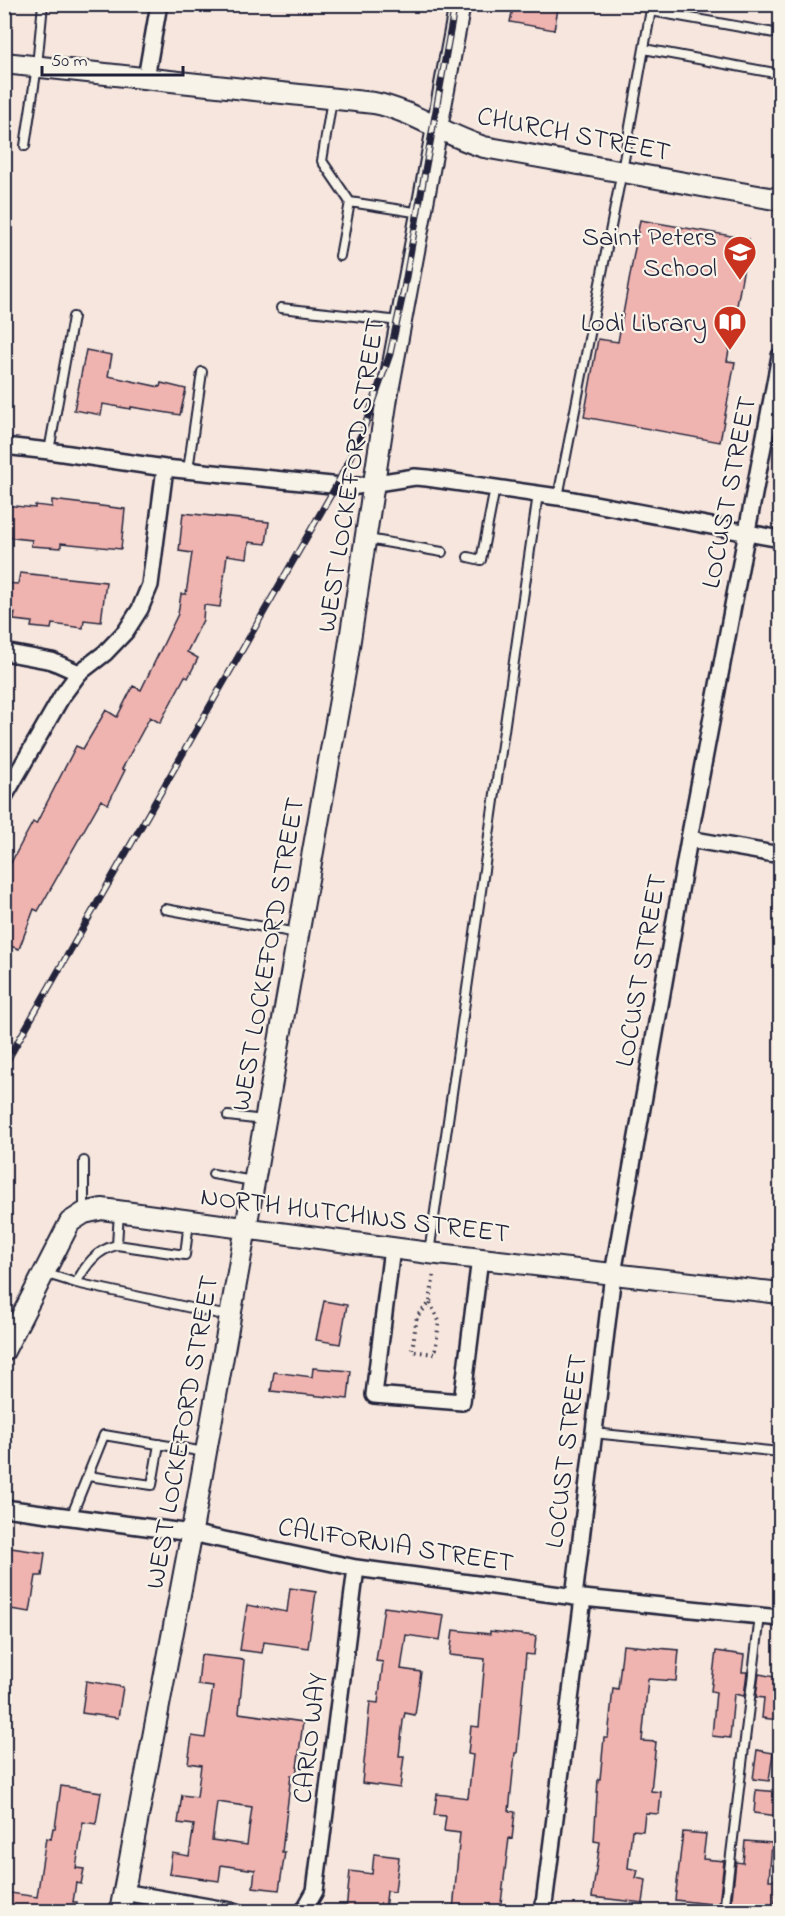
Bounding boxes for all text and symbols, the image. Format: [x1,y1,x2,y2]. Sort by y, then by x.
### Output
scale bar [42,39,183,77]
text: 50 m [51,49,88,75]
street label: CHURCH STREET [474,98,673,173]
place label: Saint Peters School [582,219,717,289]
school or university icon: Saint Peters School [722,234,758,281]
library icon: Lodi Library [712,304,748,351]
place label: Lodi Library [581,305,707,344]
street label: WEST LOCKEFORD STREET [308,315,397,635]
street label: LOCUST STREET [693,393,768,592]
street label: WEST LOCKEFORD STREET [223,795,316,1114]
street label: LOCUST STREET [606,871,679,1070]
street label: NORTH HUTCHINS STREET [198,1178,511,1255]
street label: WEST LOCKEFORD STREET [137,1273,230,1592]
street label: LOCUST STREET [536,1352,599,1551]
street label: CALIFORNIA STREET [275,1509,516,1584]
street label: CARLO WAY [284,1670,339,1806]

